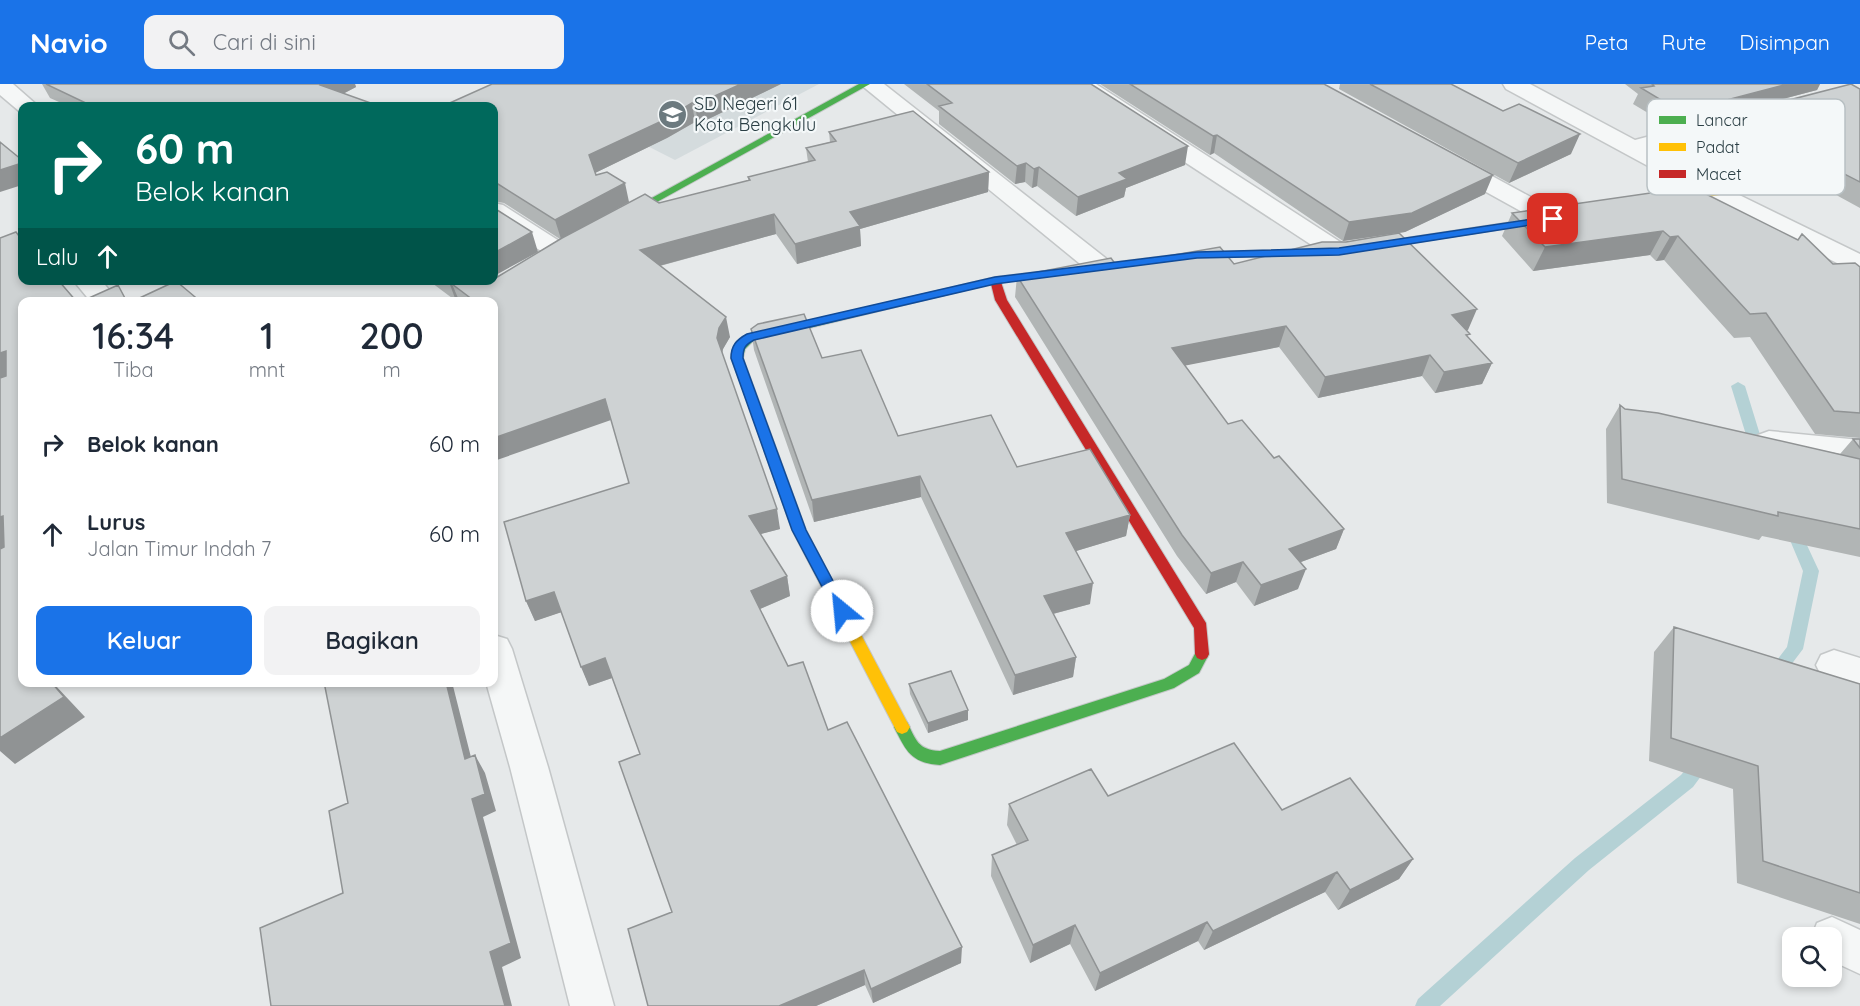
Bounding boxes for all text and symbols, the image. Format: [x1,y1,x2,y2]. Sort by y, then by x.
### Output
search box [144,15,564,69]
text: Navio [30,25,108,60]
icon: search [165,26,198,59]
text: Cari di sini [213,28,316,56]
text: Peta [1585,29,1629,55]
text: Rute [1662,29,1706,55]
text: Disimpan [1739,29,1830,55]
place label: SD Negeri 61 Kota Bengkulu [694,92,816,136]
school or university icon: SD Negeri 61 Kota Bengkulu [657,98,689,130]
legend [1647,99,1845,195]
text: Lancar [1696,110,1748,130]
text: 60 m [135,122,235,175]
icon: right [36,126,114,204]
text: Padat [1696,137,1740,157]
text: Macet [1696,164,1742,184]
text: Belok kanan [135,174,290,208]
pin [1527,193,1578,244]
icon: arrive [1536,202,1569,235]
icon: ahead [91,240,124,273]
text: Lalu [36,243,79,271]
text: 16:34 [92,313,174,358]
text: 1 [260,313,274,358]
text: 200 [360,313,424,358]
text: Tiba [113,357,154,382]
text: mnt [249,357,285,382]
text: m [382,357,401,382]
icon: right [36,428,69,461]
text: Belok kanan [87,430,219,458]
text: 60 m [429,430,480,458]
text: Lurus [87,508,145,536]
icon: ahead [36,518,69,551]
text: 60 m [429,520,480,548]
text: Jalan Timur Indah 7 [87,536,271,561]
position arrow [810,579,874,643]
button: Keluar [36,606,252,675]
button: Bagikan [264,606,480,675]
map controls [1782,927,1842,987]
button: search [1782,927,1842,987]

